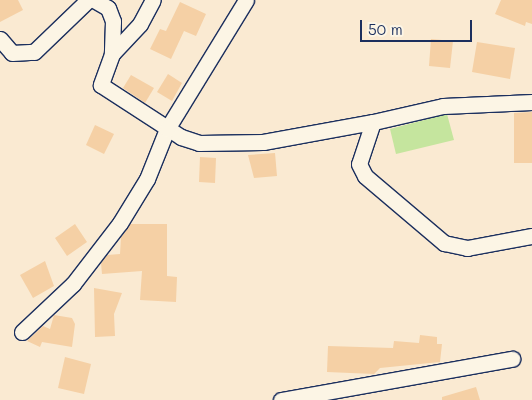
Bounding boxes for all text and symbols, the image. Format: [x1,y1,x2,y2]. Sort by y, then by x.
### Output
scale bar [362,10,474,42]
text: 50 m [368,19,403,39]

